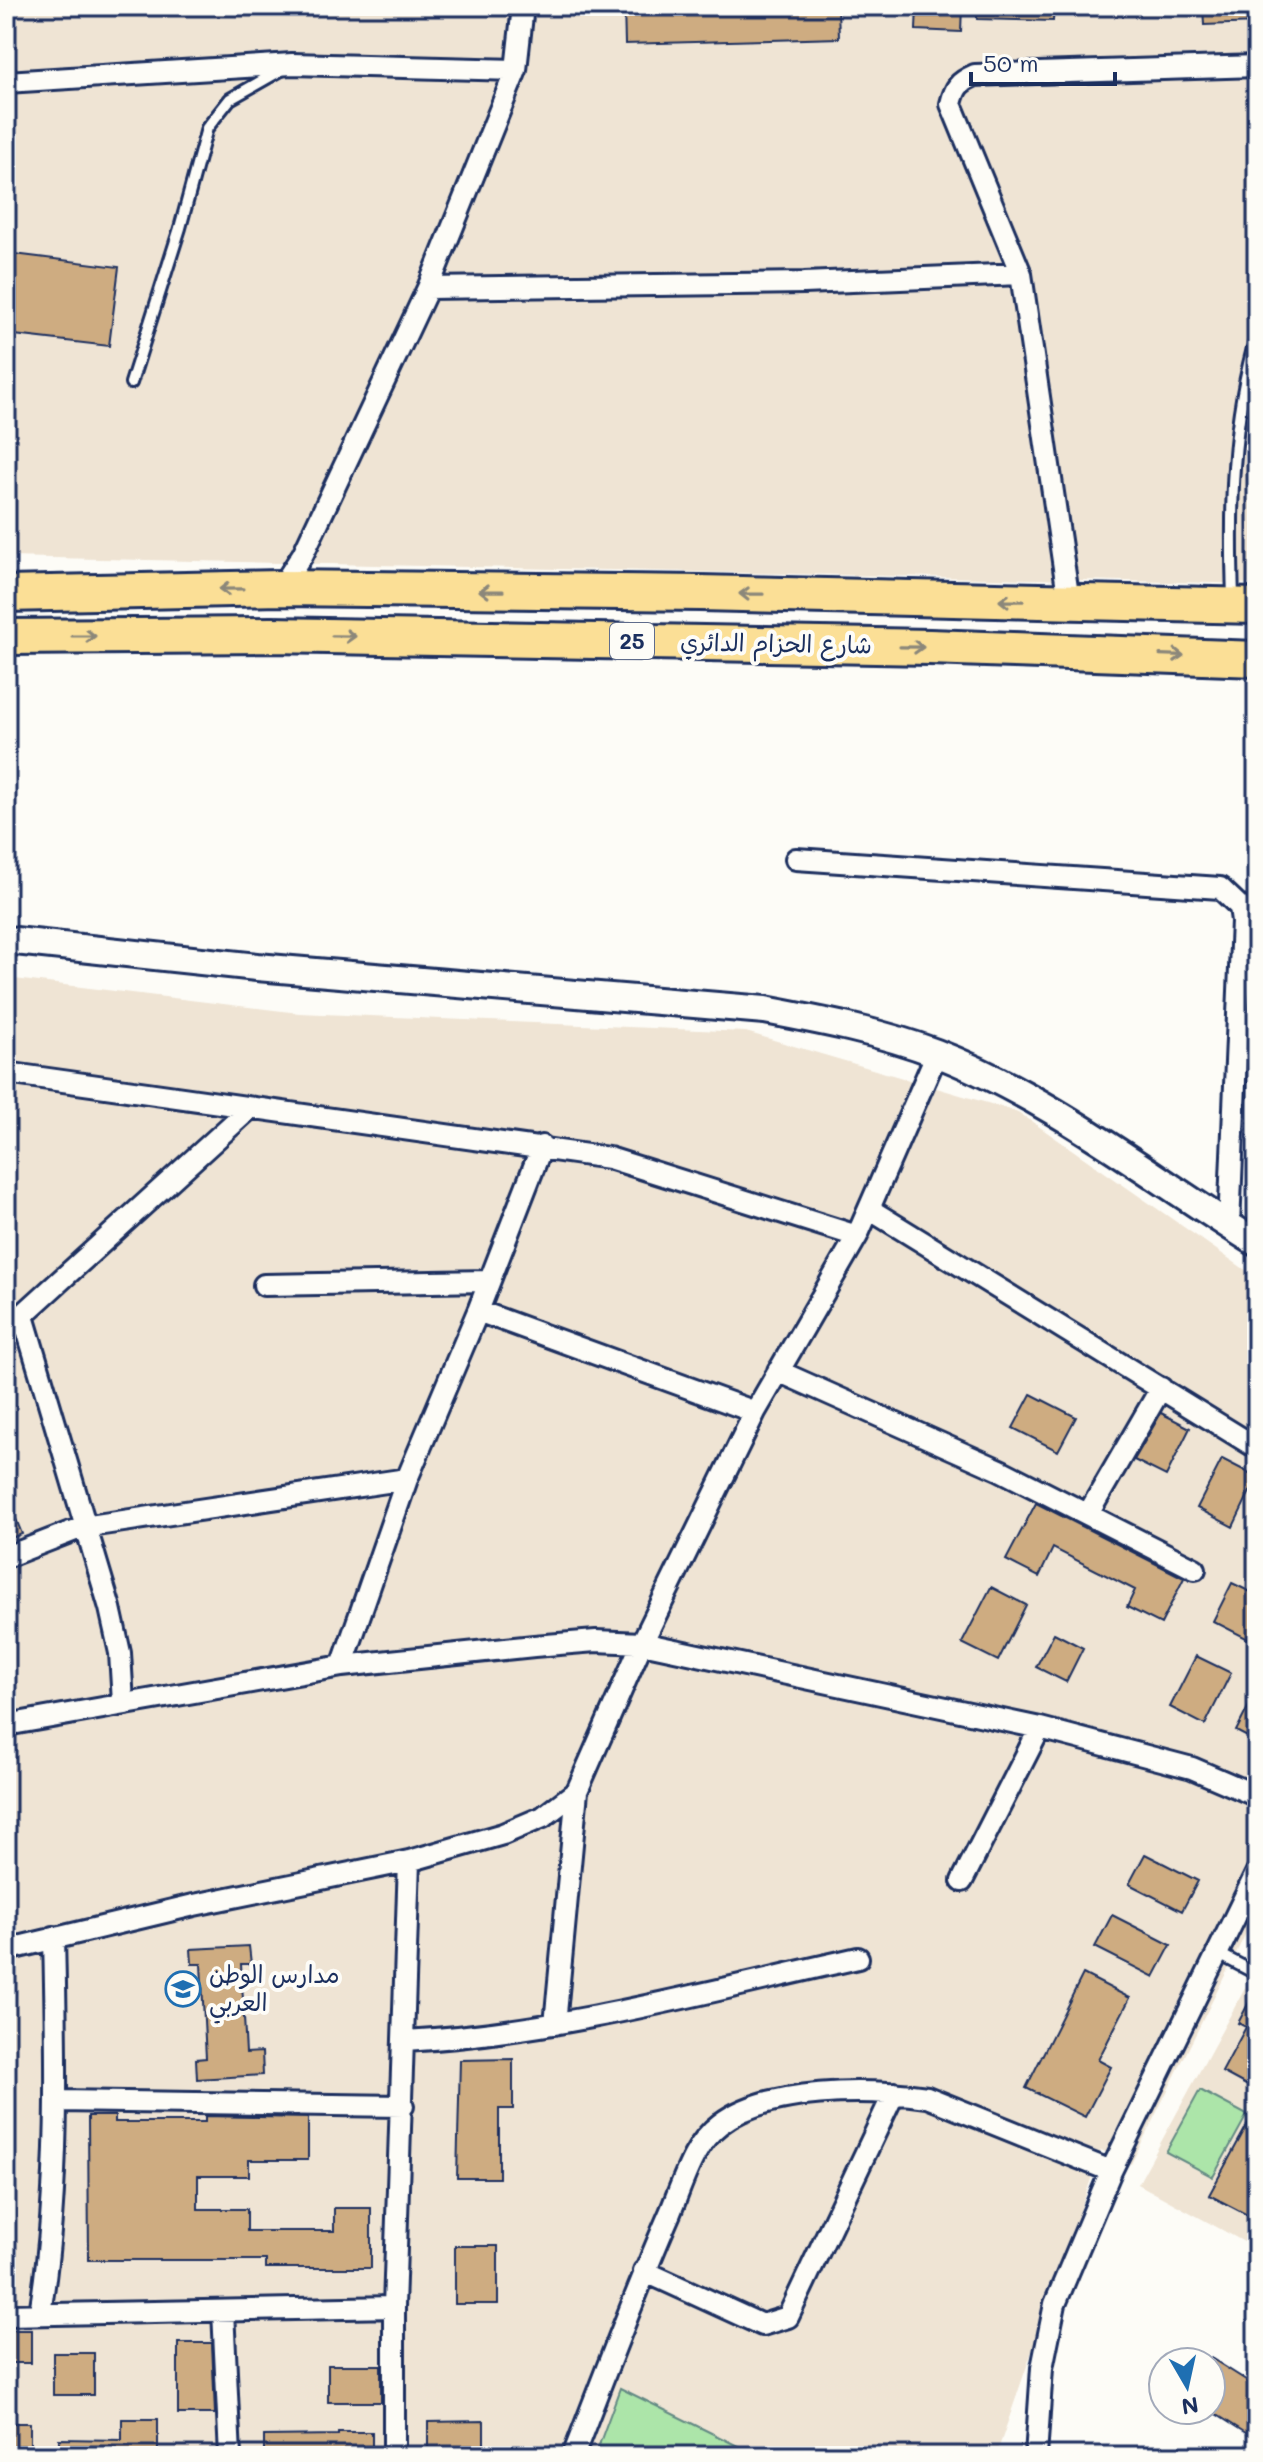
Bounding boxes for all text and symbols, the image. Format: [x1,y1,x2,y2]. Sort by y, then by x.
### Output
scale bar [971,36,1115,86]
text: 50 m [983,47,1039,78]
one-way arrow [218,581,245,597]
one-way arrow [478,583,505,598]
one-way arrow [738,587,765,602]
one-way arrow [998,593,1025,609]
road number: 25 [610,623,654,659]
street label: شارع الحزام الدائري [680,625,872,664]
one-way arrow [70,628,97,644]
one-way arrow [330,628,357,644]
one-way arrow [898,639,925,654]
one-way arrow [1158,648,1185,663]
place label: مدارس الوطن العربي [209,1958,340,2024]
school or university icon: مدارس الوطن العربي [164,1970,202,2008]
north arrow [1147,2346,1227,2426]
text: N [1180,2391,1201,2422]

